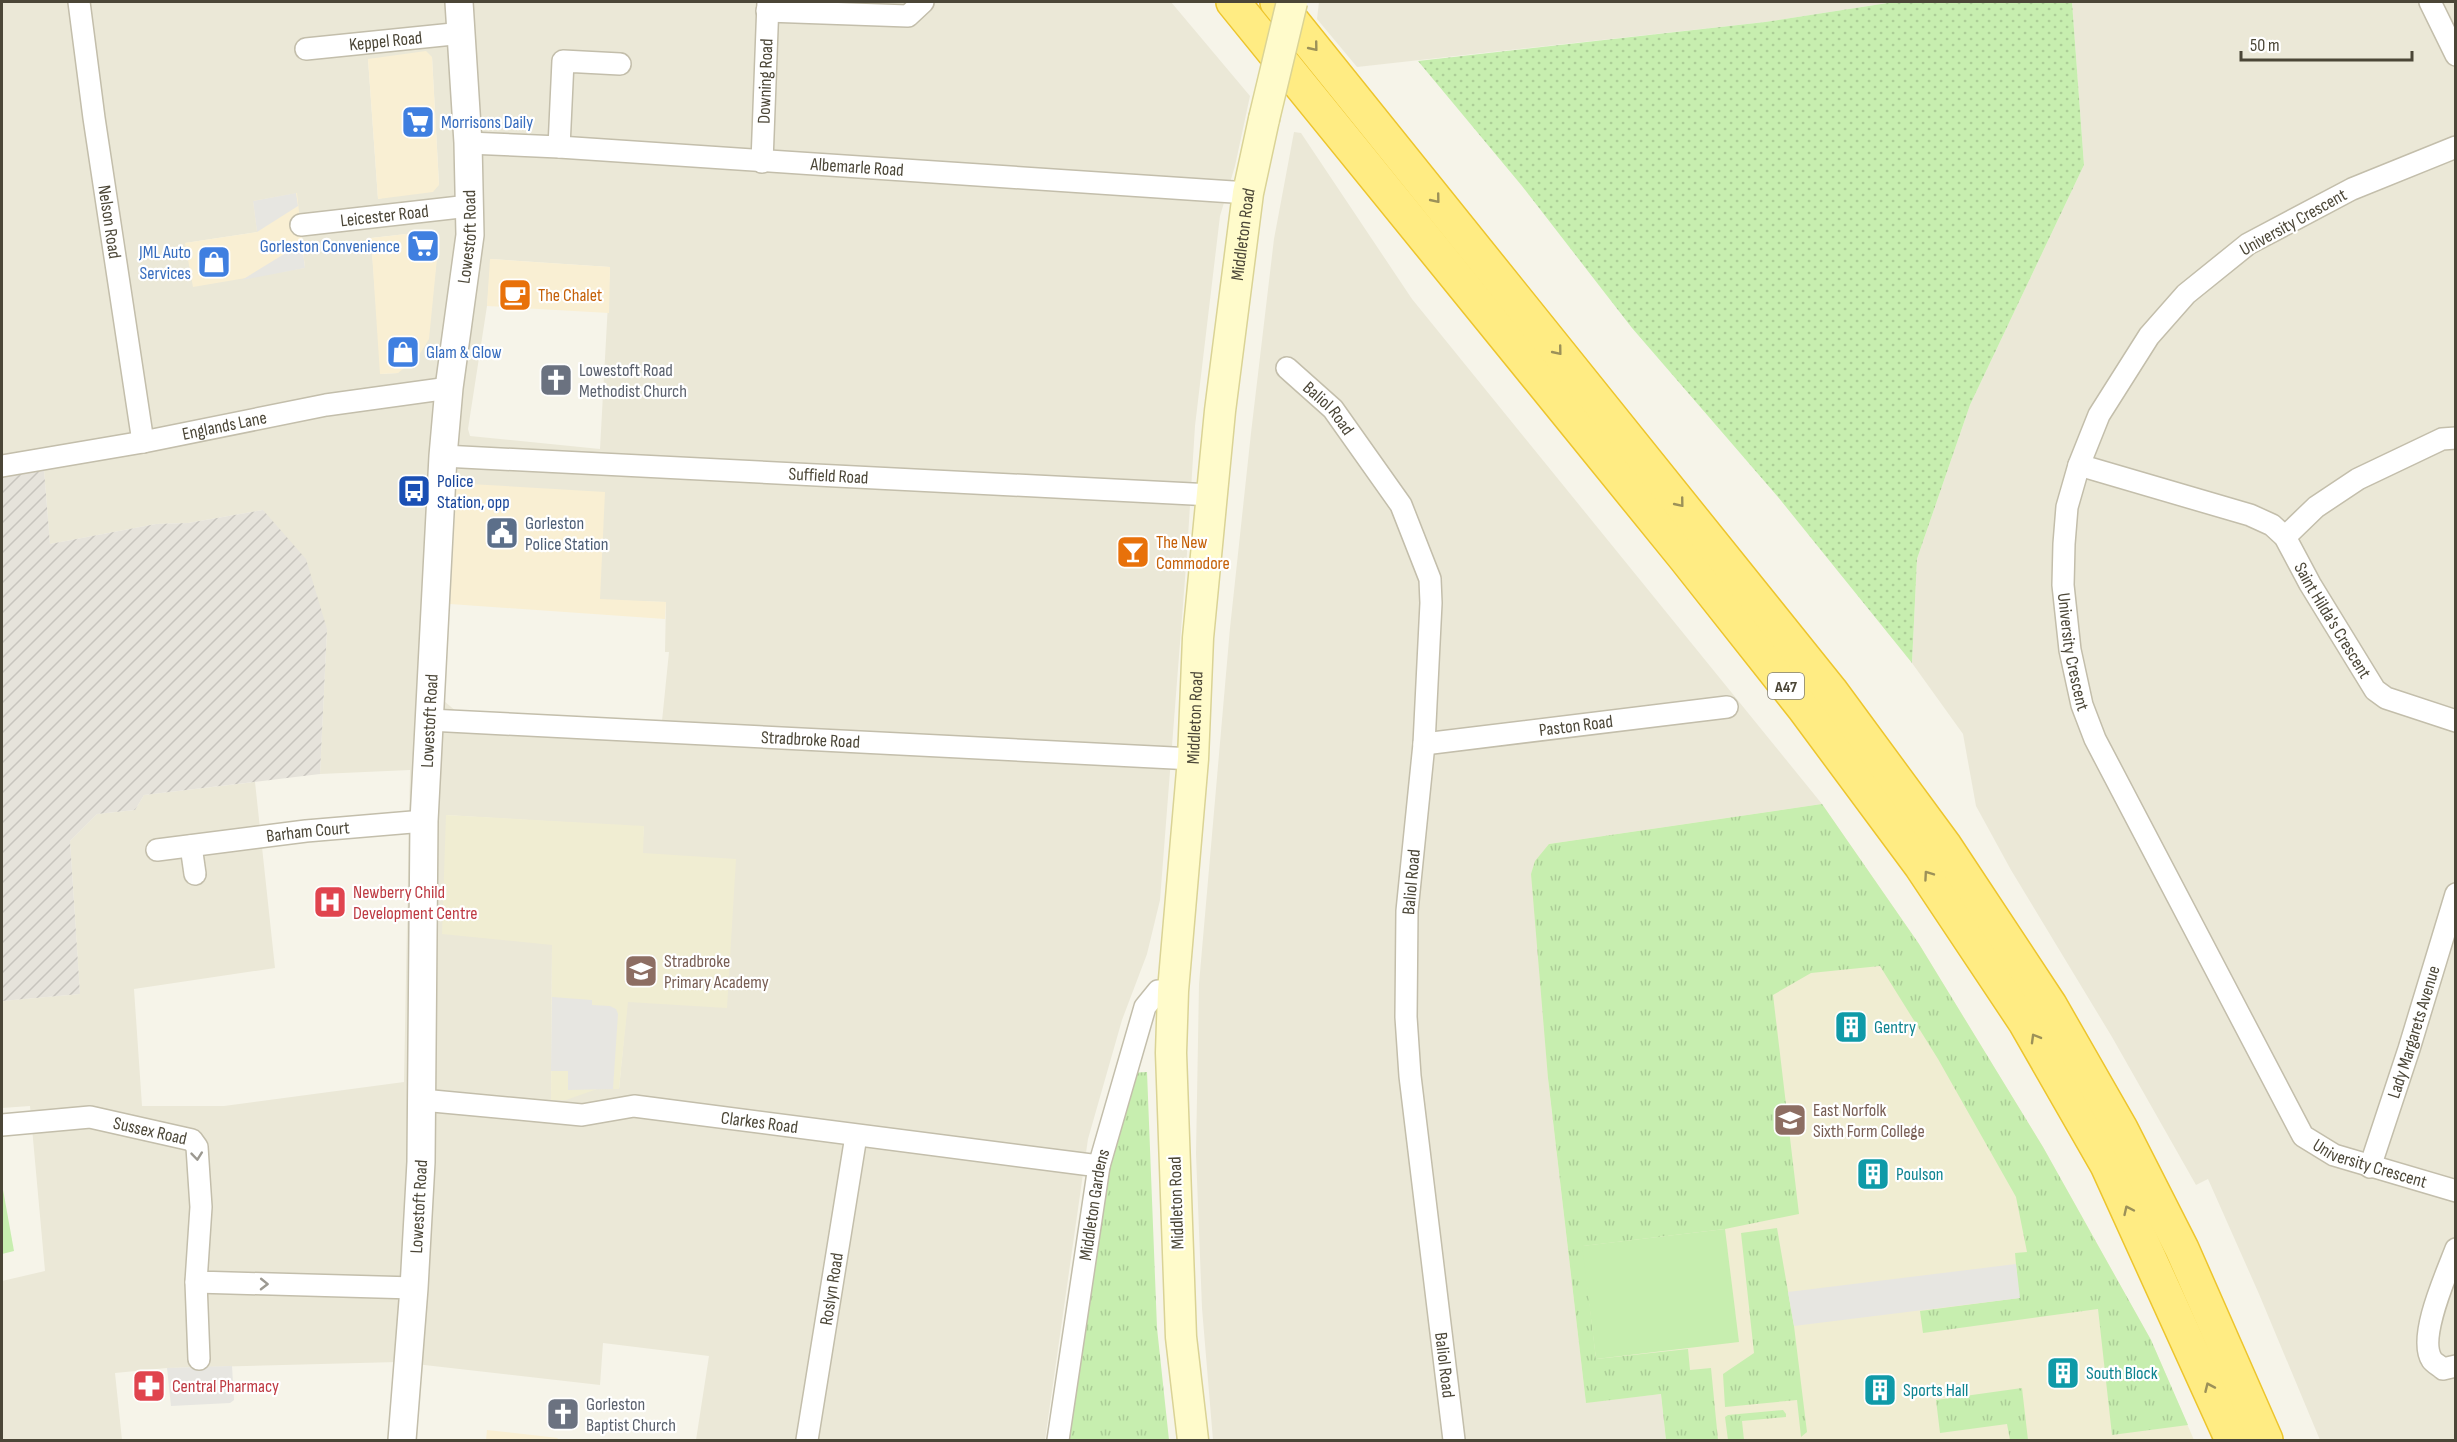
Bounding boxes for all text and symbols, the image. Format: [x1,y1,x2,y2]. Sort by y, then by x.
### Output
scale bar [2241,24,2412,62]
street label: Keppel Road [348,27,423,56]
text: 50 m [2250,35,2280,56]
street label: Downing Road [753,38,778,124]
one-way arrow [1307,40,1318,51]
supermarket icon: Morrisons Daily [400,104,436,140]
place label: Morrisons Daily [441,112,533,133]
street label: Albemarle Road [809,154,904,181]
street label: Nelson Road [93,184,125,260]
street label: University Crescent [2236,184,2351,260]
street label: Middleton Road [1227,186,1260,282]
street label: Lowestoft Road [453,190,481,285]
one-way arrow [1429,192,1440,203]
street label: Leicester Road [339,201,430,231]
supermarket icon: Gorleston Convenience [405,228,441,264]
place label: Gorleston Convenience [260,236,400,257]
place label: JML Auto Services [138,242,191,284]
shop icon: JML Auto Services [196,244,232,280]
cafe icon: The Chalet [497,277,533,313]
place label: The Chalet [538,285,603,306]
shop icon: Glam & Glow [385,334,421,370]
place label: Glam & Glow [426,342,502,363]
one-way arrow [1551,344,1562,355]
place label: Lowestoft Road Methodist Church [579,360,687,402]
church icon: Lowestoft Road Methodist Church [538,362,574,398]
street label: Baliol Road [1298,377,1358,439]
street label: Englands Lane [180,407,269,445]
street label: Suffield Road [788,464,869,489]
place label: Police Station, opp [437,471,510,513]
bus stop icon: Police Station, opp [396,473,432,509]
one-way arrow [1673,496,1684,507]
place label: Gorleston Police Station [525,513,608,555]
public building icon: Gorleston Police Station [484,515,520,551]
place label: The New Commodore [1156,532,1230,574]
bar icon: The New Commodore [1115,534,1151,570]
street label: Saint Hilda's Crescent [2289,559,2376,683]
street label: University Crescent [2053,592,2093,714]
street label: Middleton Road [1183,671,1208,765]
street label: Lowestoft Road [417,673,443,768]
road number: A47 [1768,673,1804,699]
street label: Paston Road [1538,711,1614,741]
street label: Stradbroke Road [760,727,861,753]
street label: Barham Court [265,817,351,847]
street label: Baliol Road [1398,848,1425,916]
one-way arrow [1924,871,1935,882]
place label: Newberry Child Development Centre [353,882,478,924]
hospital icon: Newberry Child Development Centre [312,884,348,920]
place label: Stradbroke Primary Academy [664,951,769,993]
school or university icon: Stradbroke Primary Academy [623,953,659,989]
street label: Lady Margarets Avenue [2383,963,2445,1101]
building icon: Gentry [1833,1009,1869,1045]
place label: Gentry [1874,1017,1916,1038]
one-way arrow [2031,1034,2042,1045]
place label: East Norfolk Sixth Form College [1813,1100,1925,1142]
school or university icon: East Norfolk Sixth Form College [1772,1102,1808,1138]
street label: Clarkes Road [720,1107,799,1138]
street label: Sussex Road [111,1113,189,1150]
street label: University Crescent [2309,1135,2430,1193]
street label: Middleton Gardens [1075,1147,1114,1262]
one-way arrow [190,1151,203,1161]
street label: Middleton Road [1164,1156,1189,1250]
building icon: Poulson [1855,1156,1891,1192]
street label: Lowestoft Road [406,1159,432,1254]
place label: Poulson [1896,1164,1944,1185]
one-way arrow [2123,1205,2135,1216]
street label: Roslyn Road [816,1251,848,1327]
one-way arrow [260,1278,269,1290]
street label: Baliol Road [1430,1331,1459,1399]
building icon: South Block [2045,1355,2081,1391]
place label: South Block [2086,1363,2158,1384]
pharmacy icon: Central Pharmacy [131,1368,167,1404]
building icon: Sports Hall [1862,1372,1898,1408]
place label: Central Pharmacy [172,1376,279,1397]
place label: Sports Hall [1903,1380,1968,1401]
one-way arrow [2204,1382,2216,1393]
place label: Gorleston Baptist Church [586,1394,676,1436]
church icon: Gorleston Baptist Church [545,1396,581,1432]

